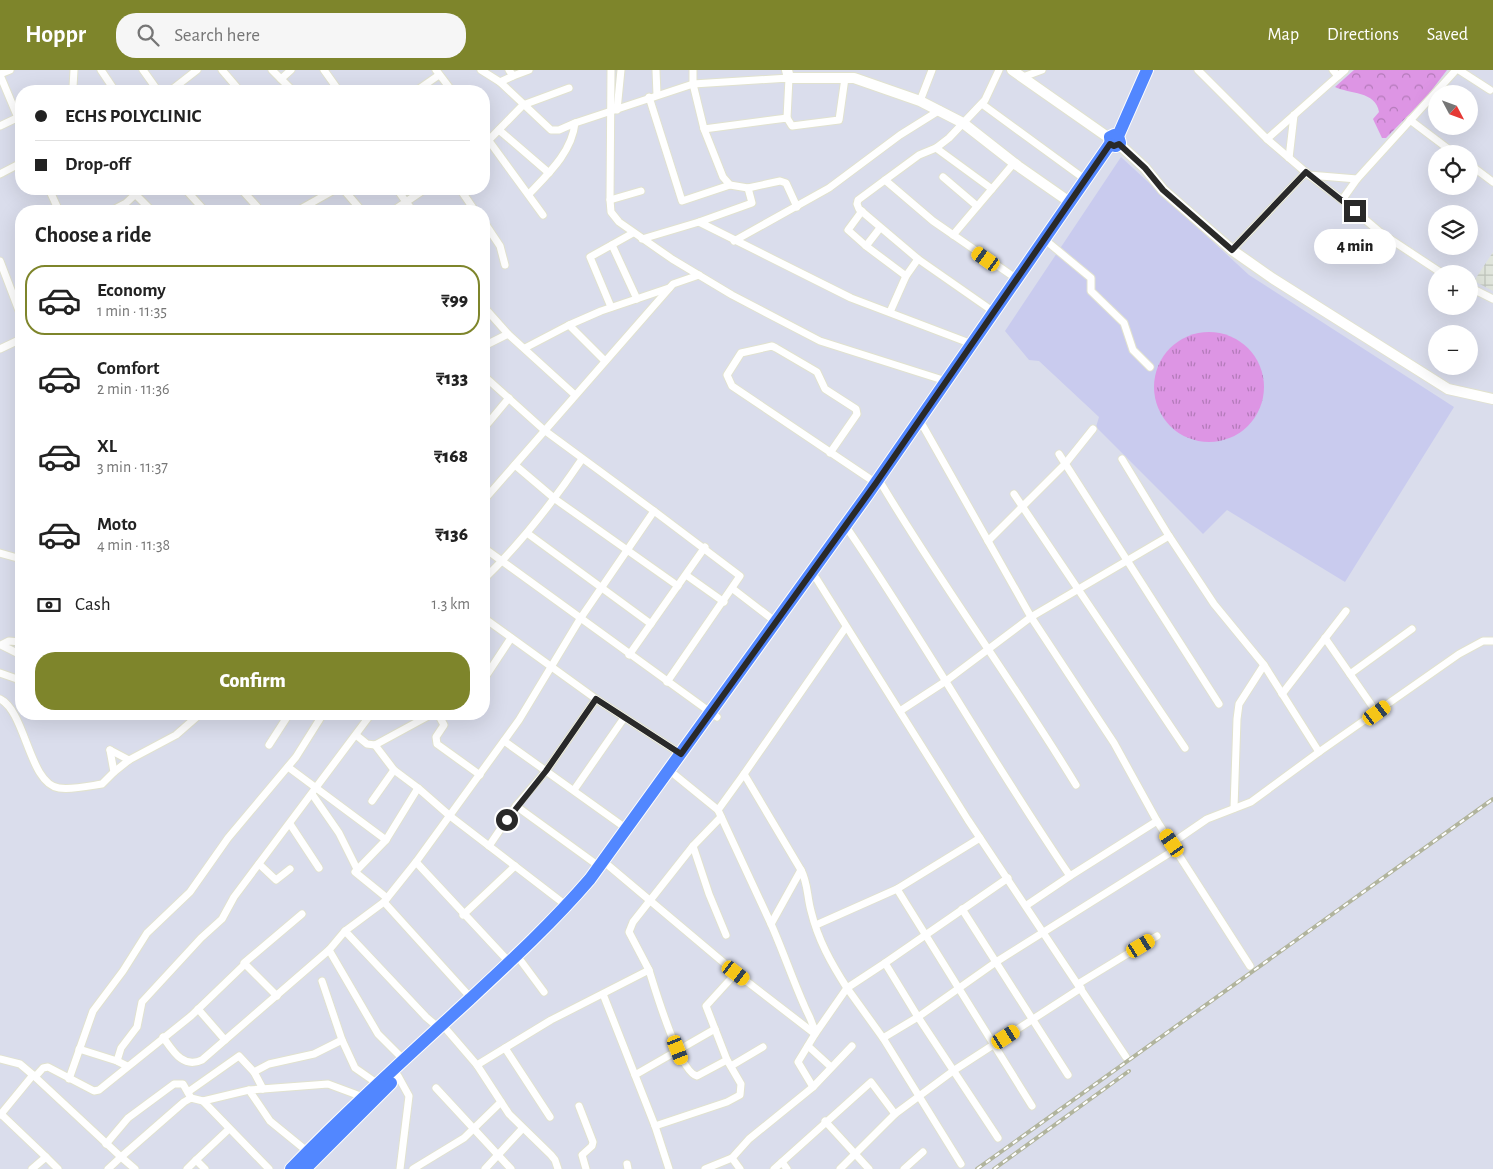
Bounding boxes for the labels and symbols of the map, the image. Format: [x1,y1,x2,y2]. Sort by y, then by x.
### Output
north arrow [1428,85,1478,135]
route end [1344,200,1366,222]
callout: 4 min [1314,228,1396,264]
car [969,244,1002,274]
car [1360,698,1393,728]
route start [496,809,518,831]
car [1157,826,1186,860]
car [1124,932,1157,960]
car [719,958,752,988]
car [989,1023,1022,1051]
car [665,1033,690,1067]

